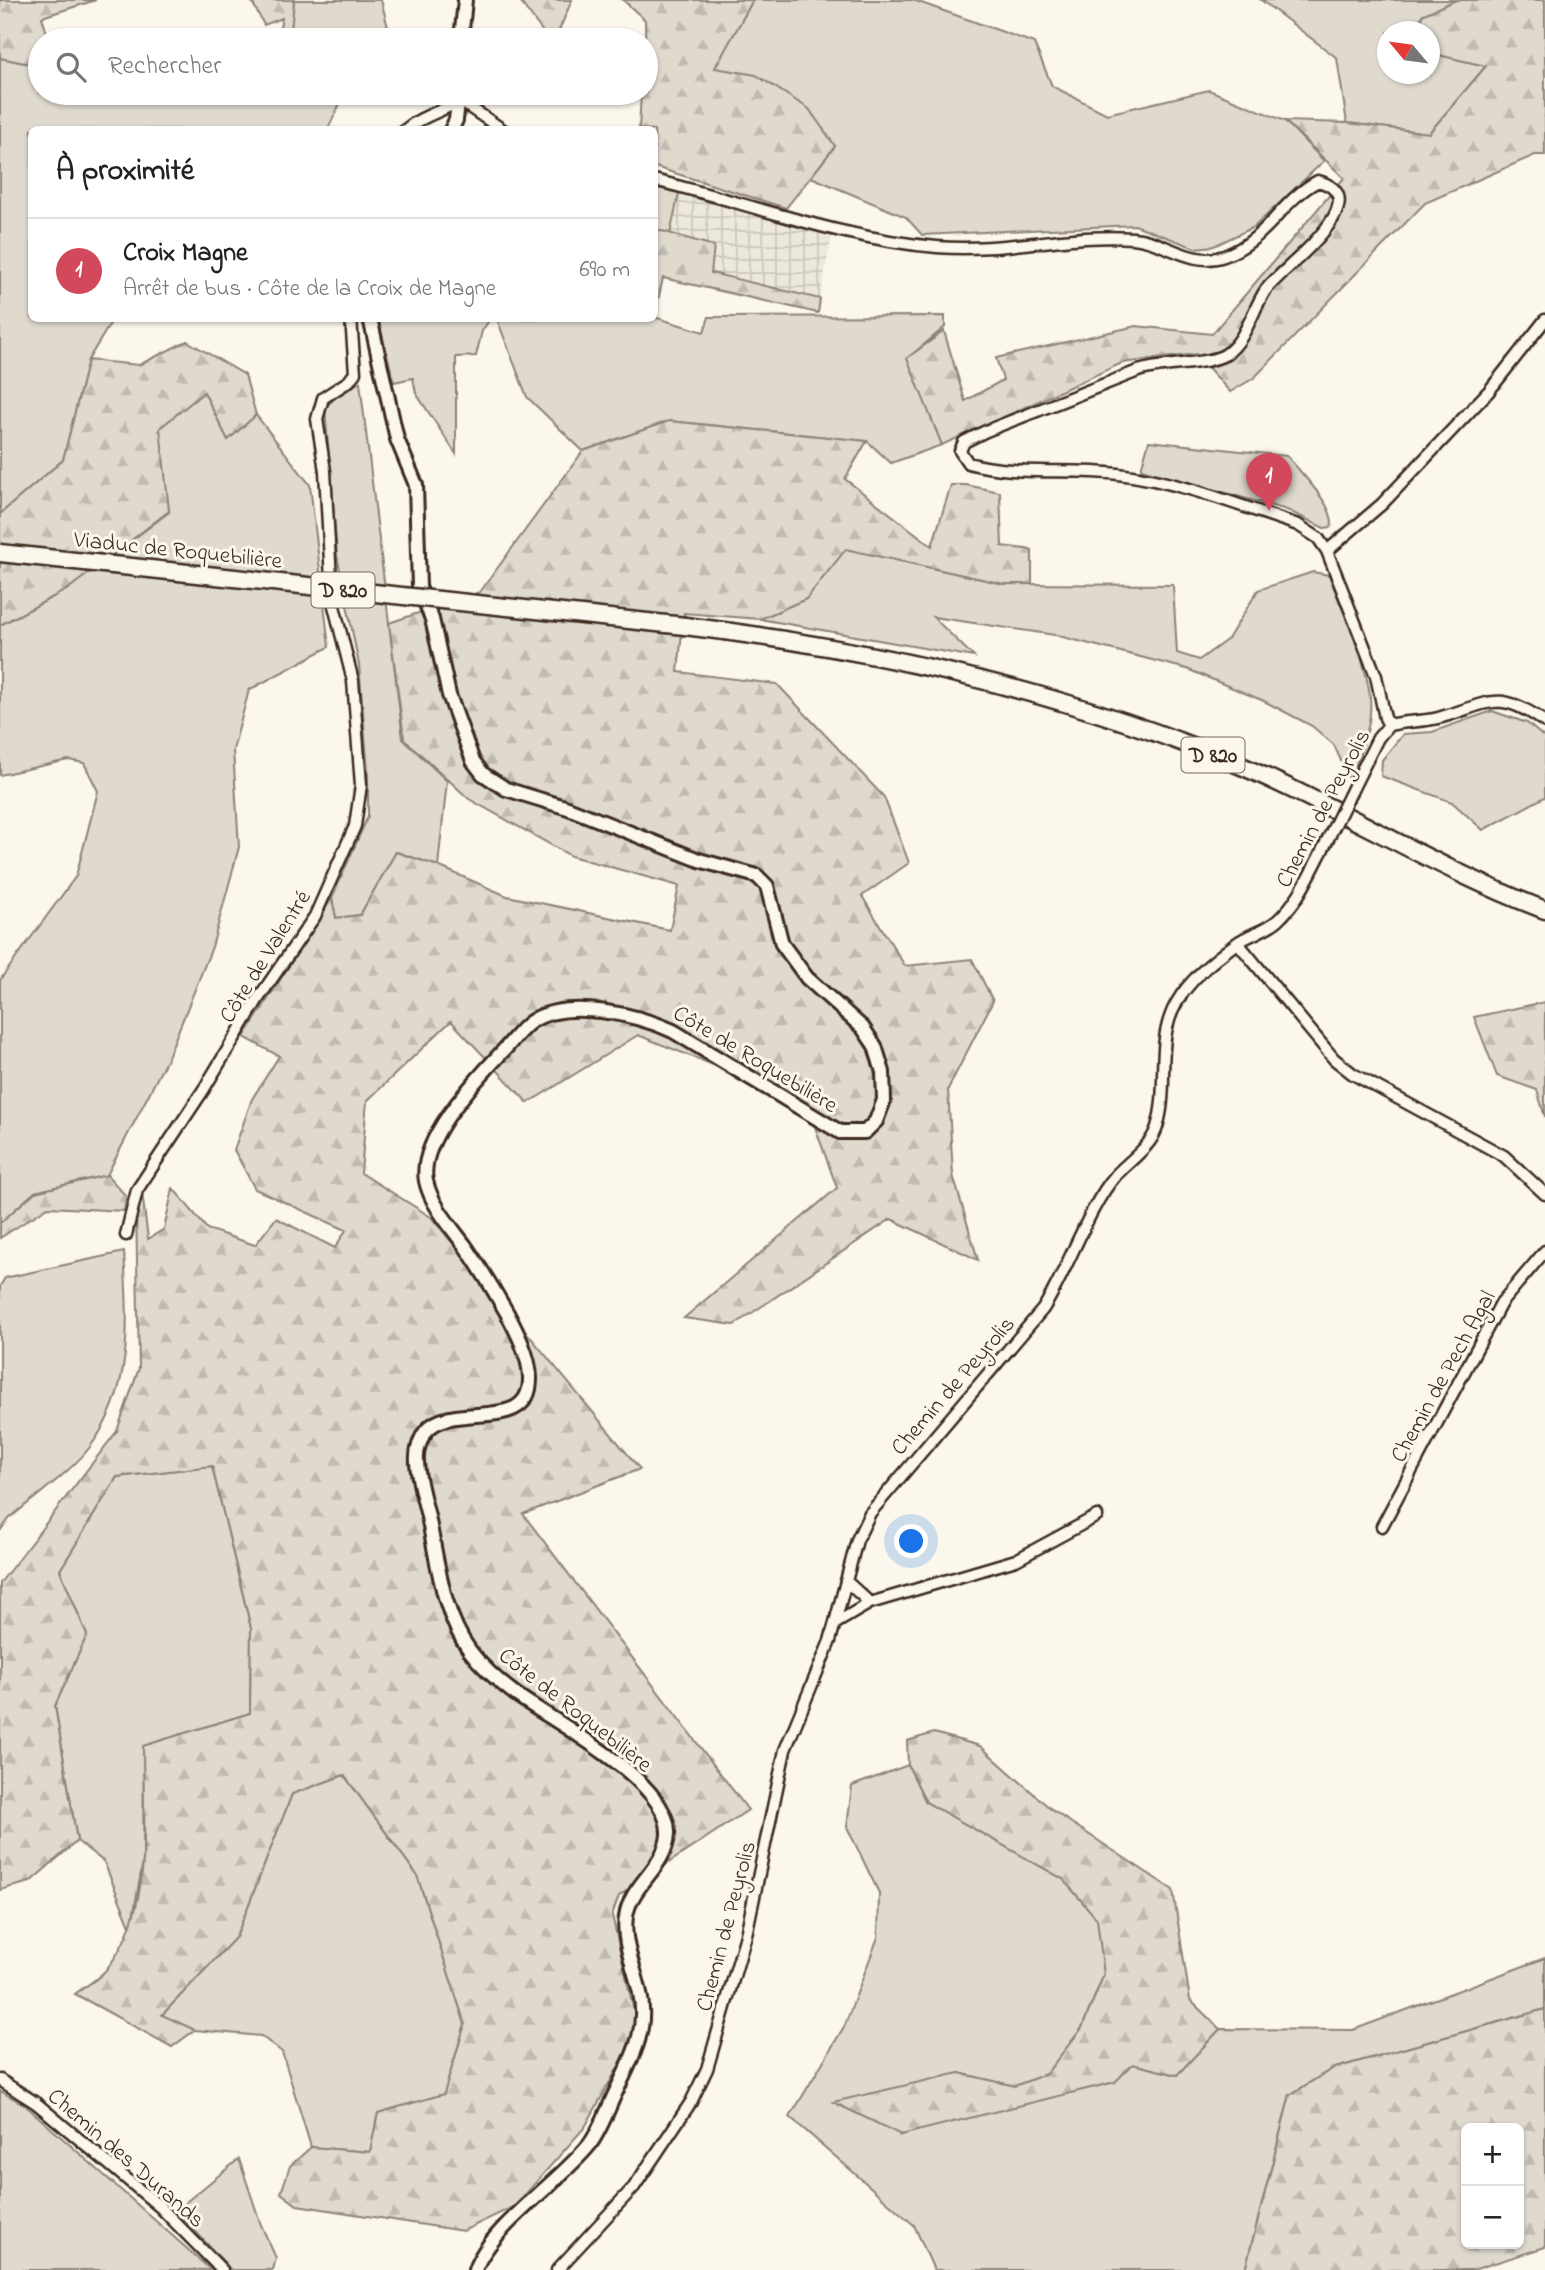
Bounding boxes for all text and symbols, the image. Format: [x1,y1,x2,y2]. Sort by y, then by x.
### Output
north arrow [1377,21,1440,84]
search box [28,28,658,105]
icon: search [52,48,90,86]
text: Rechercher [108,48,221,86]
text: À proximité [56,150,194,194]
text: Croix Magne [123,235,248,273]
text: 1 [75,254,83,287]
text: 690 m [579,254,630,287]
text: Arrêt de bus · Côte de la Croix de Magne [123,273,496,306]
pin: 1 [1246,453,1292,511]
street label: Viaduc de Roquebilière [71,524,284,579]
road number: D 820 [312,572,374,608]
street label: Chemin de Peyrolis [1269,724,1382,895]
road number: D 820 [1182,738,1244,772]
street label: Côte de Valentré [212,884,321,1030]
street label: Côte de Roquebilière [666,998,844,1123]
street label: Chemin de Pech Agal [1383,1285,1506,1470]
street label: Chemin de Peyrolis [884,1310,1025,1465]
your location [894,1524,928,1558]
street label: Côte de Roquebilière [491,1640,659,1782]
street label: Chemin de Peyrolis [689,1838,768,2016]
street label: Chemin des Durands [39,2081,211,2237]
map controls [1461,2123,1524,2249]
button: + [1461,2123,1524,2186]
button: − [1461,2186,1524,2249]

